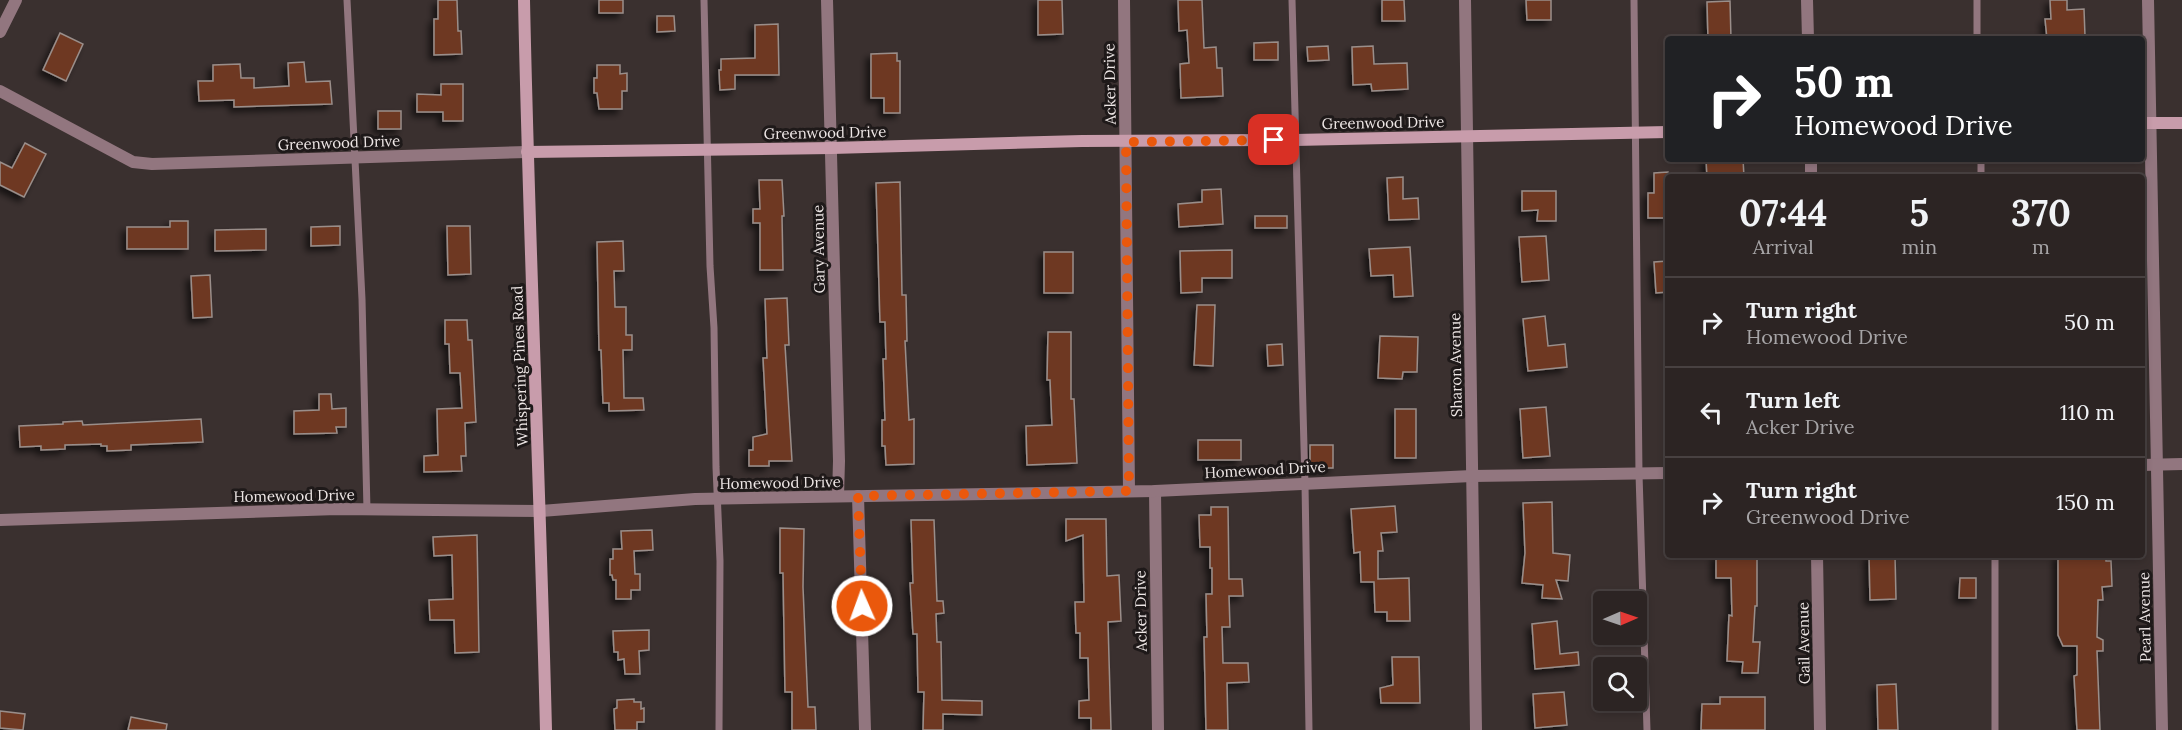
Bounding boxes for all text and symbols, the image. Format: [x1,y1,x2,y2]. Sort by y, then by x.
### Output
street label: Acker Drive [1099,43,1120,126]
text: 50 m [1794,55,1893,109]
icon: right [1695,60,1773,138]
text: Homewood Drive [1794,108,2013,142]
street label: Greenwood Drive [1322,112,1444,133]
pin [1248,114,1299,165]
street label: Greenwood Drive [764,122,886,143]
icon: arrive [1257,123,1290,156]
street label: Greenwood Drive [277,131,401,154]
text: 07:44 [1739,190,1828,236]
text: 5 [1910,190,1929,236]
text: 370 [2011,190,2071,236]
street label: Gary Avenue [808,205,829,294]
text: Arrival [1753,234,1814,259]
text: min [1901,234,1937,259]
text: m [2032,234,2050,259]
street label: Whispering Pines Road [507,285,532,447]
text: Turn right [1746,296,1857,324]
icon: right [1695,306,1728,339]
text: 50 m [2064,308,2115,336]
street label: Sharon Avenue [1445,313,1466,417]
text: Homewood Drive [1746,324,1908,349]
text: Turn left [1746,386,1840,414]
icon: left [1695,396,1728,429]
text: 110 m [2060,398,2115,426]
text: Acker Drive [1746,414,1855,439]
street label: Homewood Drive [1204,457,1326,482]
street label: Homewood Drive [719,472,841,493]
text: Turn right [1746,476,1857,504]
street label: Homewood Drive [233,485,355,506]
icon: right [1695,486,1728,519]
text: 150 m [2056,488,2115,516]
text: Greenwood Drive [1746,504,1910,529]
street label: Acker Drive [1130,570,1151,653]
street label: Pearl Avenue [2134,572,2155,662]
position arrow [830,574,894,638]
north arrow [1593,591,1647,645]
map controls [1593,591,1647,711]
street label: Gail Avenue [1793,602,1814,684]
button: search [1593,657,1647,711]

